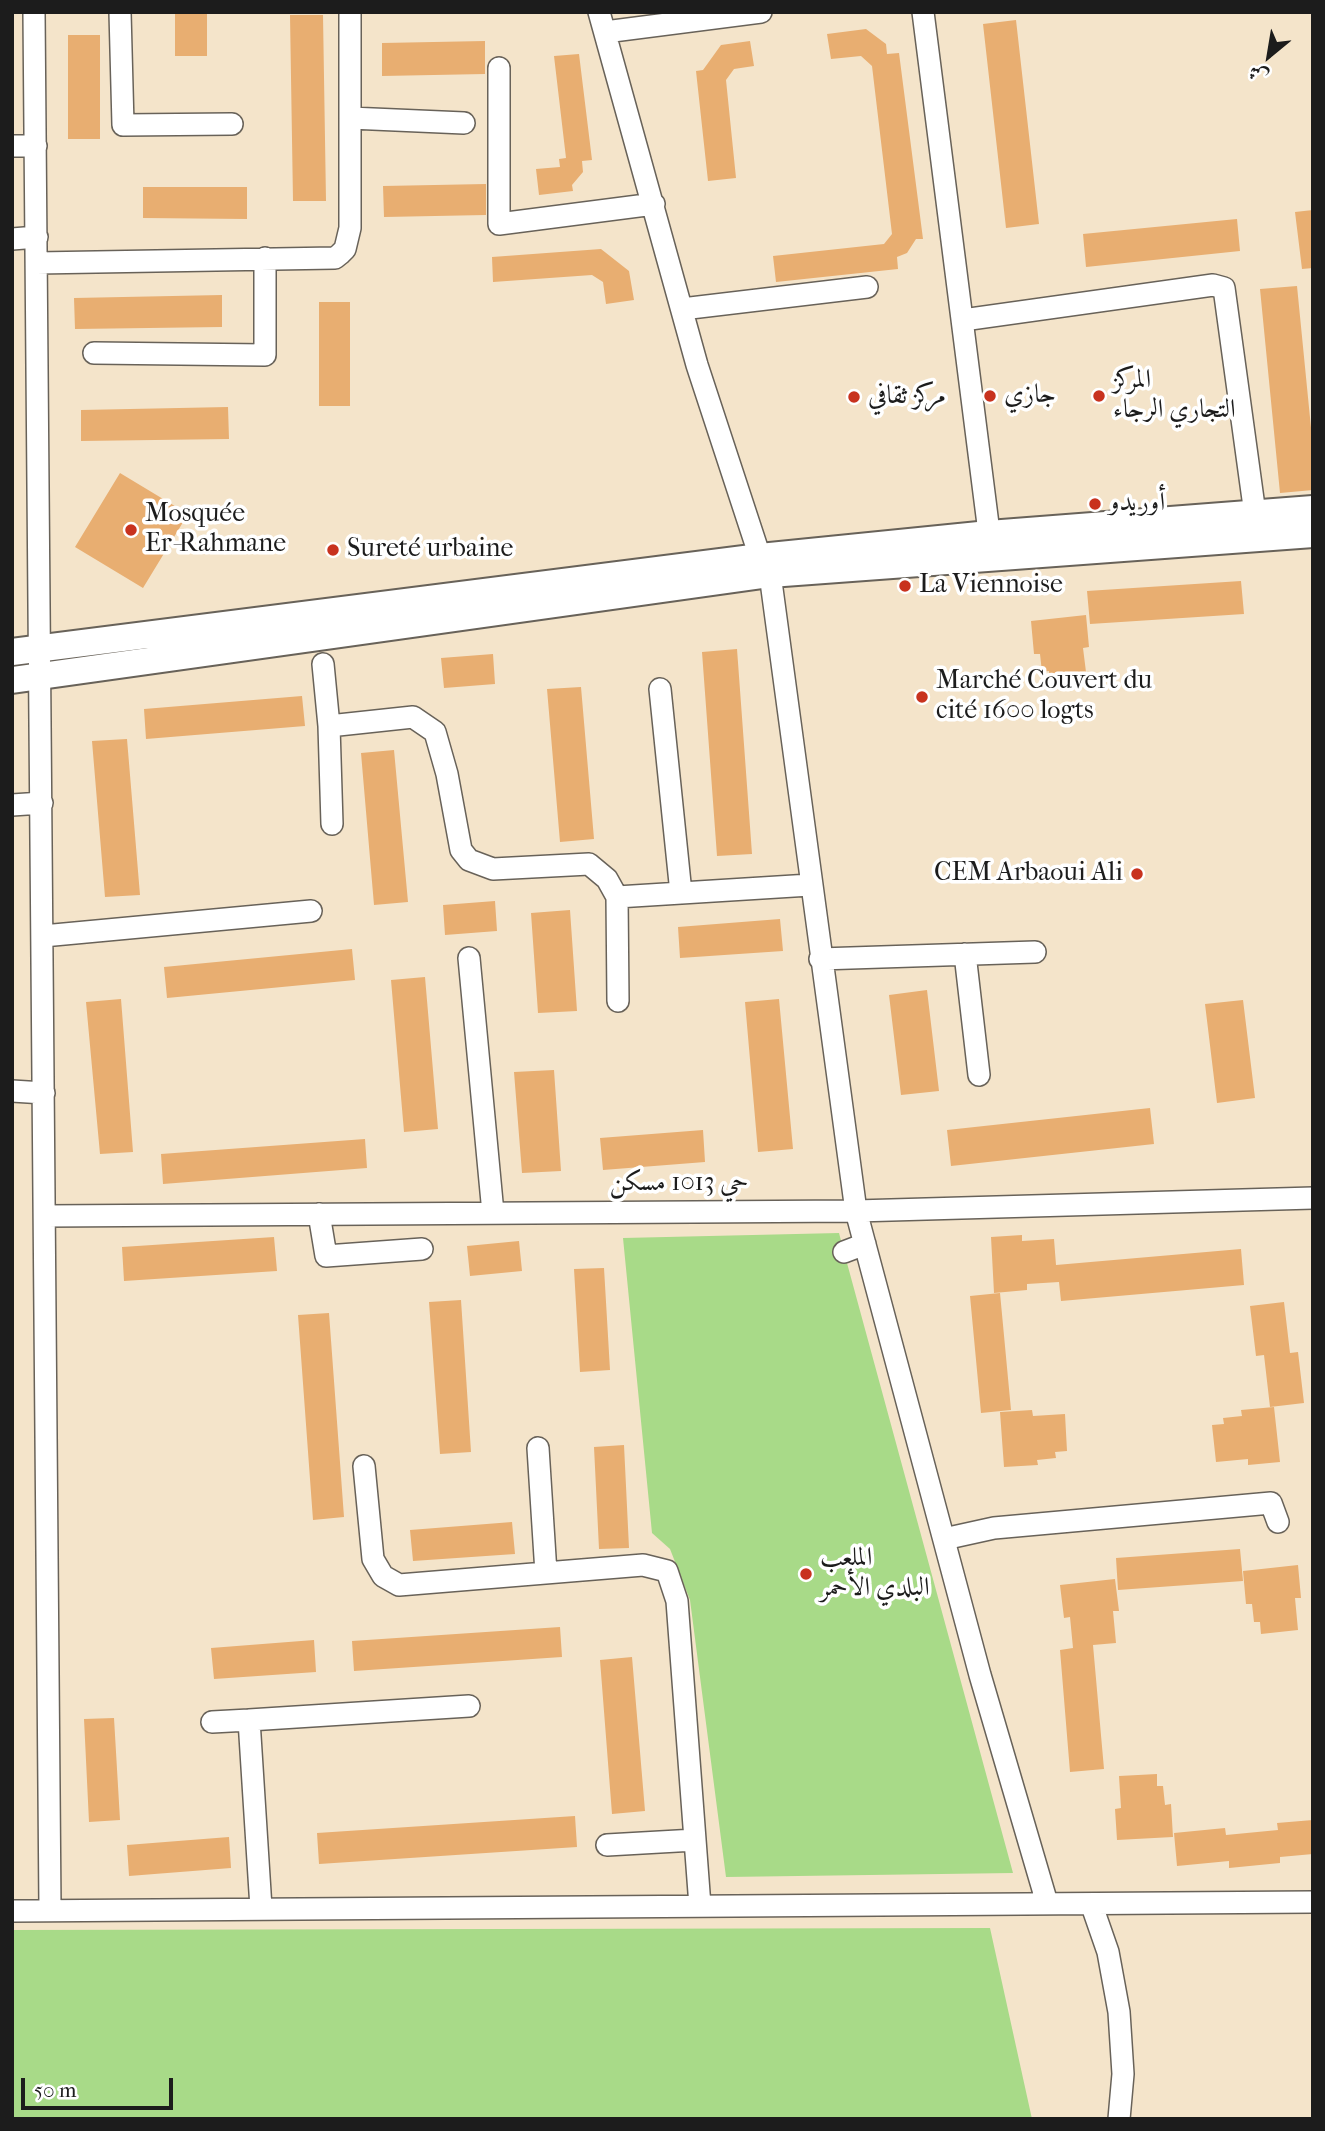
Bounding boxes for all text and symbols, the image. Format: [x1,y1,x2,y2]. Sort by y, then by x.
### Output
north arrow [1234,21,1304,91]
text: ش [1245,60,1272,88]
place label: المركز التجاري الرجاء [1113,365,1236,426]
place label: جازي [1004,380,1056,412]
place label: مركز ثقافي [868,381,946,413]
marker: جازي [982,388,998,404]
marker: المركز التجاري الرجاء [1091,388,1107,404]
marker: مركز ثقافي [846,389,862,405]
place label: أوريدو [1109,488,1165,520]
marker: أوريدو [1087,496,1103,512]
place label: Mosquée Er-Rahmane [145,499,286,560]
marker: Mosquée Er-Rahmane [123,522,139,538]
place label: Sureté urbaine [347,534,513,566]
marker: Sureté urbaine [325,542,341,558]
place label: La Viennoise [919,570,1063,602]
marker: La Viennoise [897,578,913,594]
place label: Marché Couvert du cité 1600 logts [936,666,1152,728]
marker: Marché Couvert du cité 1600 logts [914,689,930,705]
place label: CEM Arbaoui Ali [934,858,1123,890]
marker: CEM Arbaoui Ali [1129,866,1145,882]
street label: حي 1013 مسكن [610,1168,748,1200]
place label: الملعب البلدي الأحمر [820,1543,930,1604]
marker: الملعب البلدي الأحمر [798,1566,814,1582]
scale bar [24,2064,177,2108]
text: 50 m [34,2078,77,2102]

